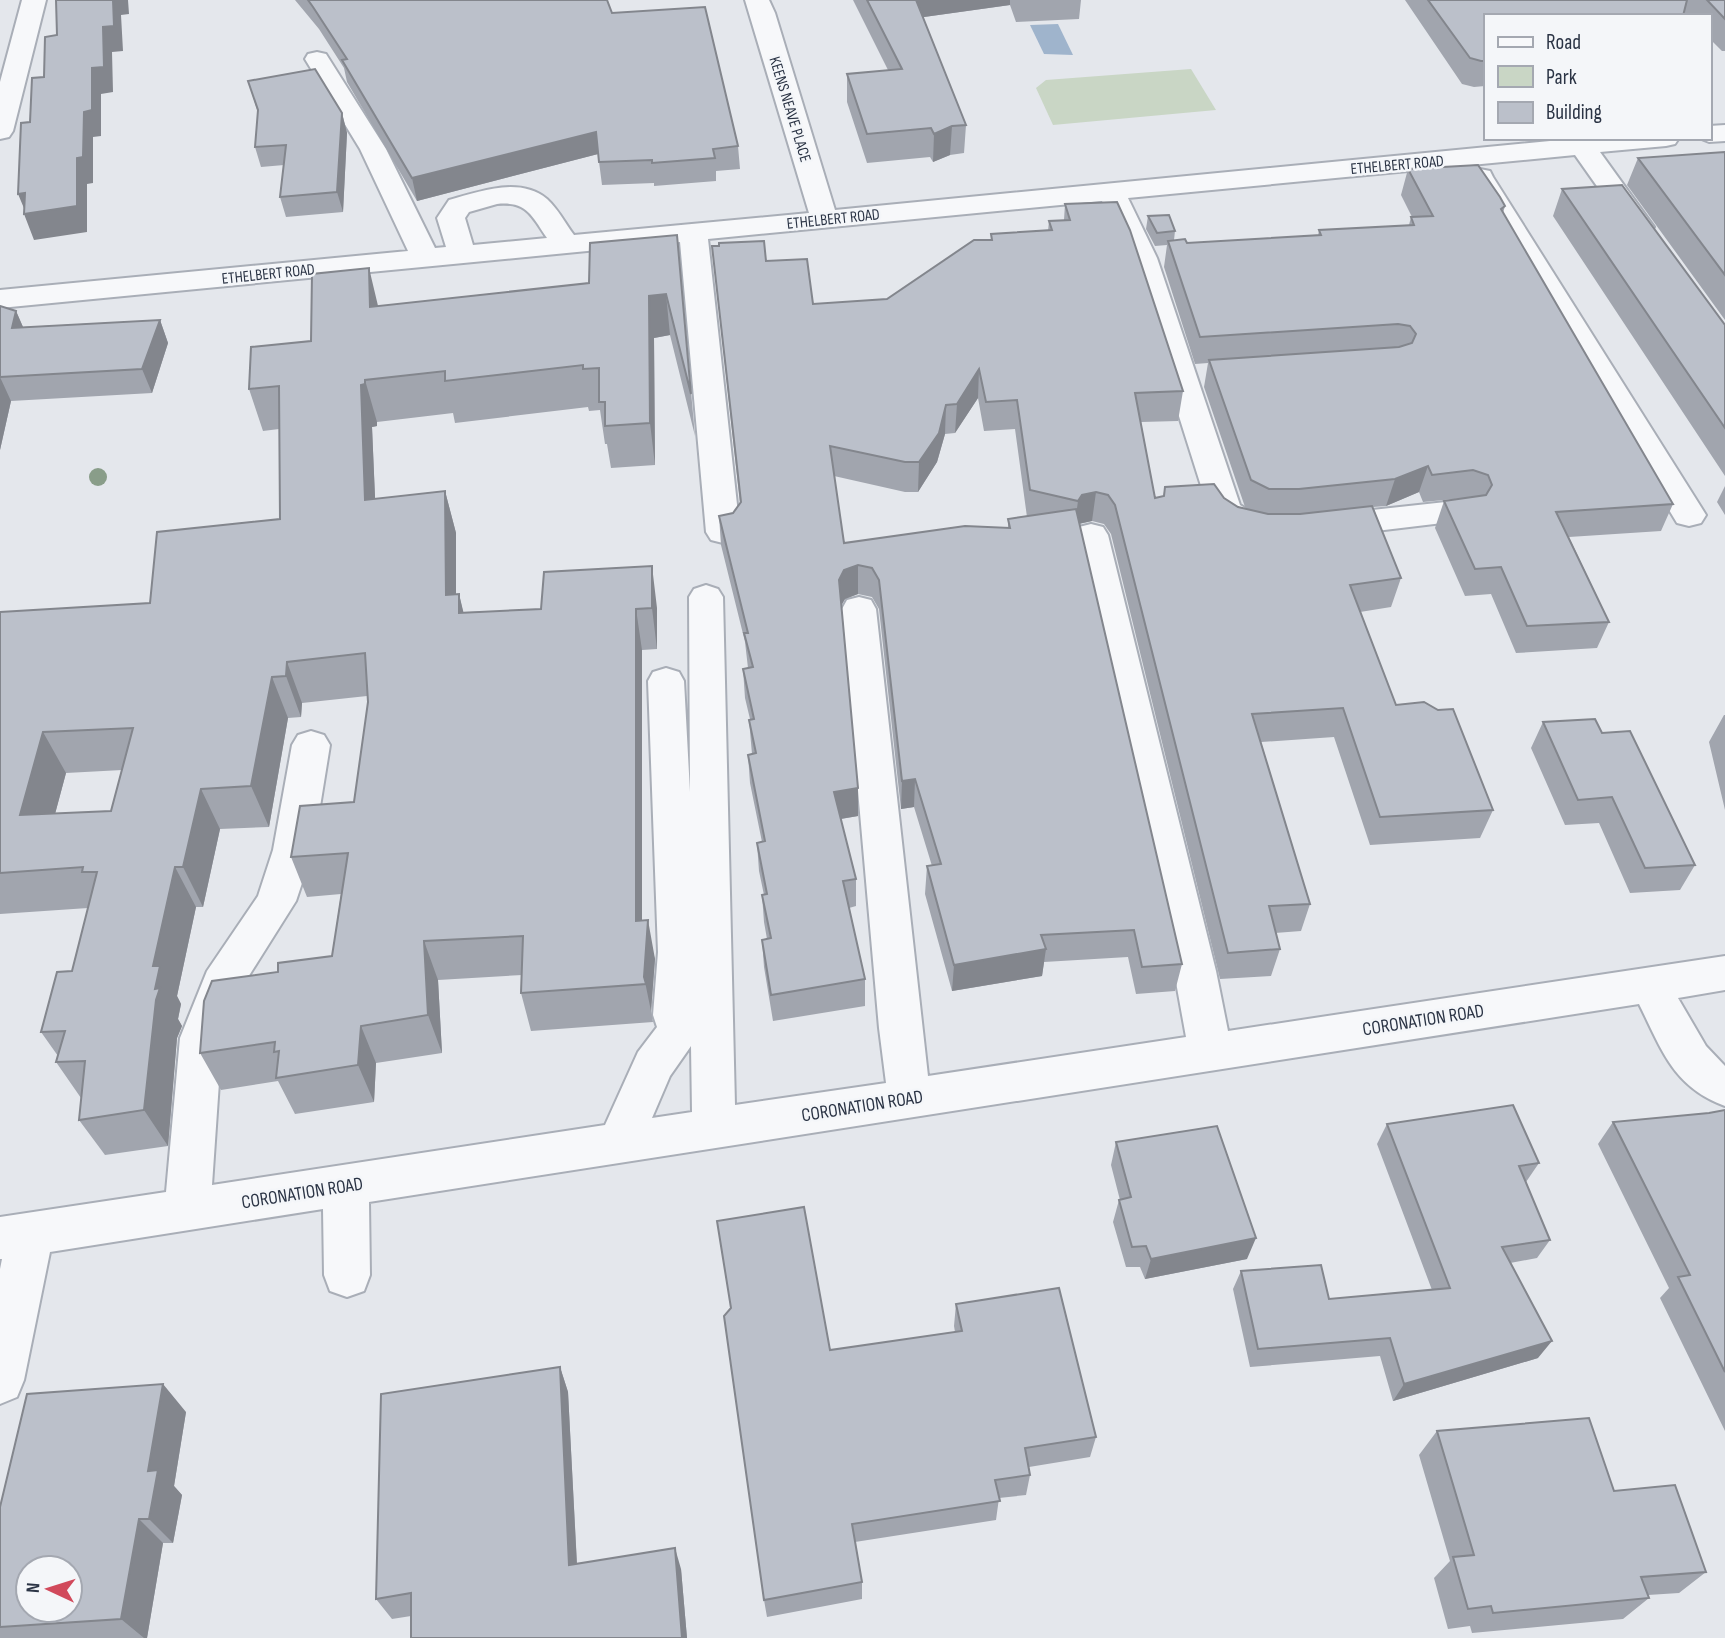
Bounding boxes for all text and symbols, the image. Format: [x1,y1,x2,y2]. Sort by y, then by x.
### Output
legend [1484,14,1711,140]
text: Road [1546,30,1581,55]
street label: KEENS NEAVE PLACE [765,54,815,164]
text: Park [1546,65,1577,90]
text: Building [1546,100,1602,125]
street label: ETHELBERT ROAD [1350,152,1445,179]
street label: ETHELBERT ROAD [786,205,881,234]
street label: ETHELBERT ROAD [221,260,316,289]
street label: CORONATION ROAD [1361,1000,1486,1041]
street label: CORONATION ROAD [800,1086,925,1127]
street label: CORONATION ROAD [240,1173,365,1214]
north arrow [14,1554,84,1624]
text: N [22,1582,45,1594]

